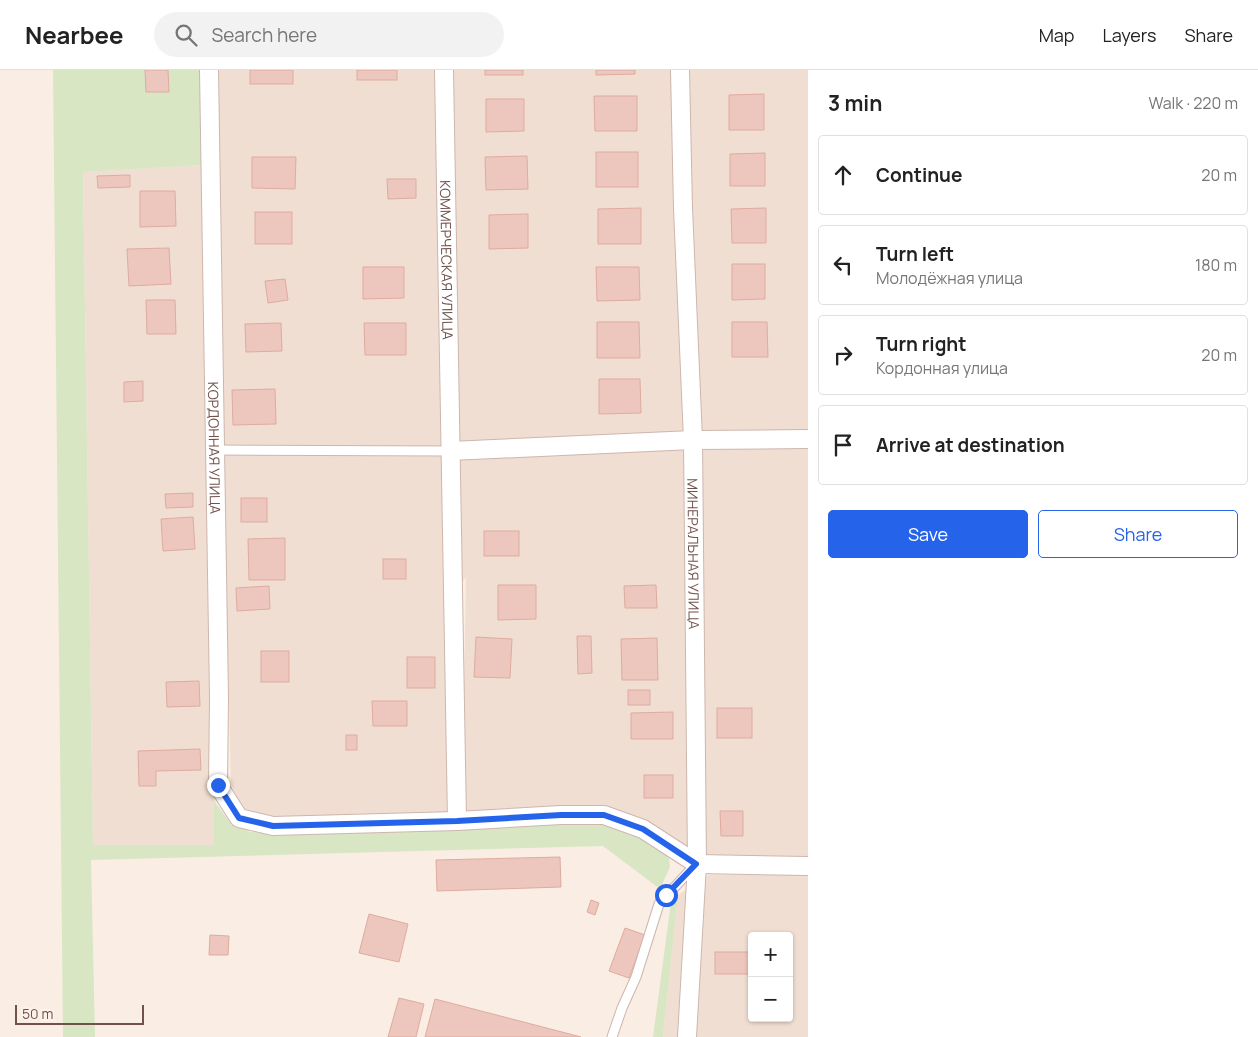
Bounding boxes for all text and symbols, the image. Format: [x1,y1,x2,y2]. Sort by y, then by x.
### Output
search box [154,12,504,57]
text: Nearbee [25,18,124,51]
icon: search [172,21,200,49]
text: Search here [212,22,317,48]
text: Map [1039,23,1074,47]
text: Layers [1102,23,1156,47]
text: Share [1184,23,1233,47]
text: 3 min [828,89,882,117]
text: Walk · 220 m [1148,92,1238,114]
icon: ahead [829,161,857,189]
text: Continue [876,162,962,188]
text: 20 m [1201,164,1237,186]
street label: КОММЕРЧЕСКАЯ УЛИЦА [436,180,458,340]
text: Turn left [876,241,954,267]
icon: left [829,251,857,279]
text: 180 m [1195,254,1237,276]
text: Молодёжная улица [876,267,1023,289]
text: Turn right [876,331,966,357]
icon: right [829,341,857,369]
text: 20 m [1201,344,1237,366]
text: Кордонная улица [876,357,1008,379]
street label: КОРДОННАЯ УЛИЦА [204,382,226,514]
icon: arrive [829,431,857,459]
text: Arrive at destination [876,432,1065,458]
street label: МИНЕРАЛЬНАЯ УЛИЦА [684,478,704,629]
button: Save [828,510,1028,558]
button: Share [1038,510,1238,558]
route end [207,774,230,797]
route start [655,884,678,907]
map controls [748,932,793,1022]
button: + [748,932,793,977]
button: − [748,977,793,1022]
scale bar [15,1002,144,1025]
text: 50 m [22,1004,53,1023]

